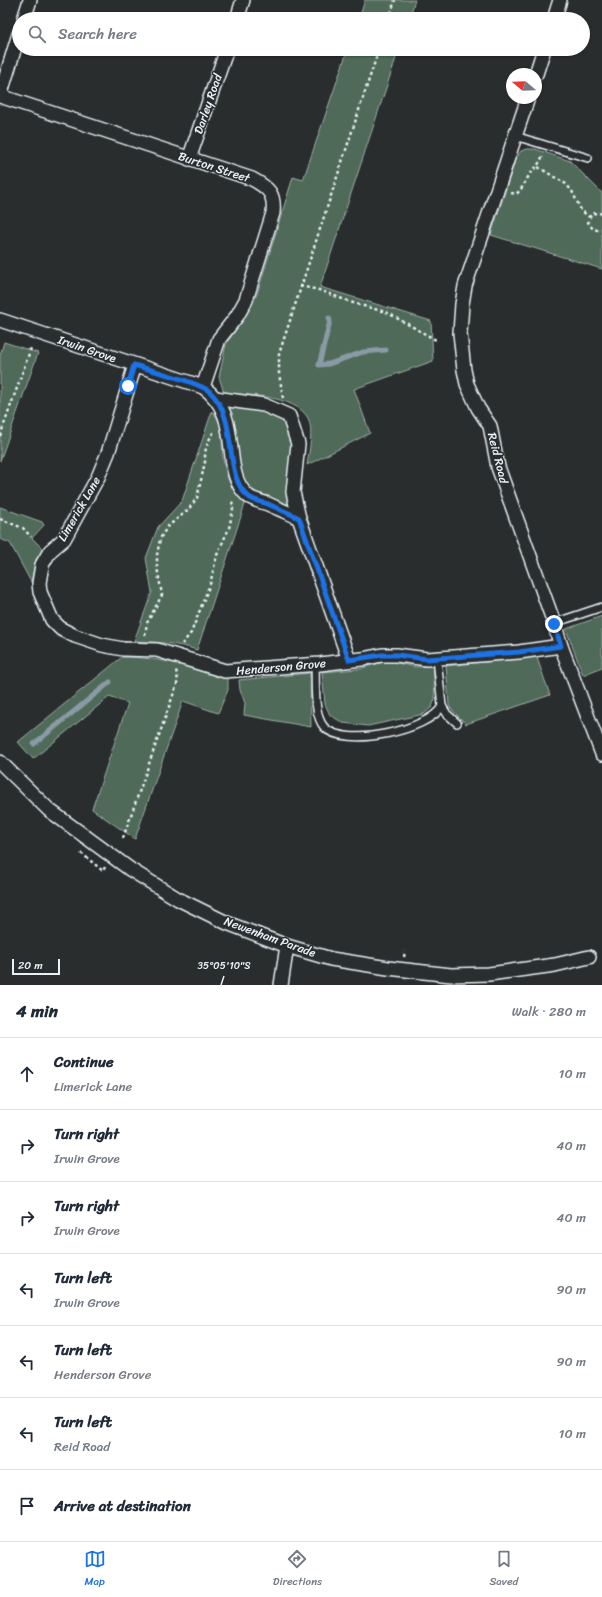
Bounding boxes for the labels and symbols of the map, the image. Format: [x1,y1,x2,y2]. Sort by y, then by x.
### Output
north arrow [506,68,542,104]
street label: Darley Road [187,69,229,137]
street label: Burton Street [175,145,254,189]
street label: Irwin Grove [54,328,120,369]
route start [119,377,137,395]
street label: Reid Road [481,430,515,486]
street label: Limerick Lane [51,472,107,546]
route end [545,615,563,633]
street label: Henderson Grove [235,652,327,682]
street label: Newenham Parade [221,910,319,964]
scale bar [12,957,60,976]
text: 35°05'10"S [197,957,251,975]

